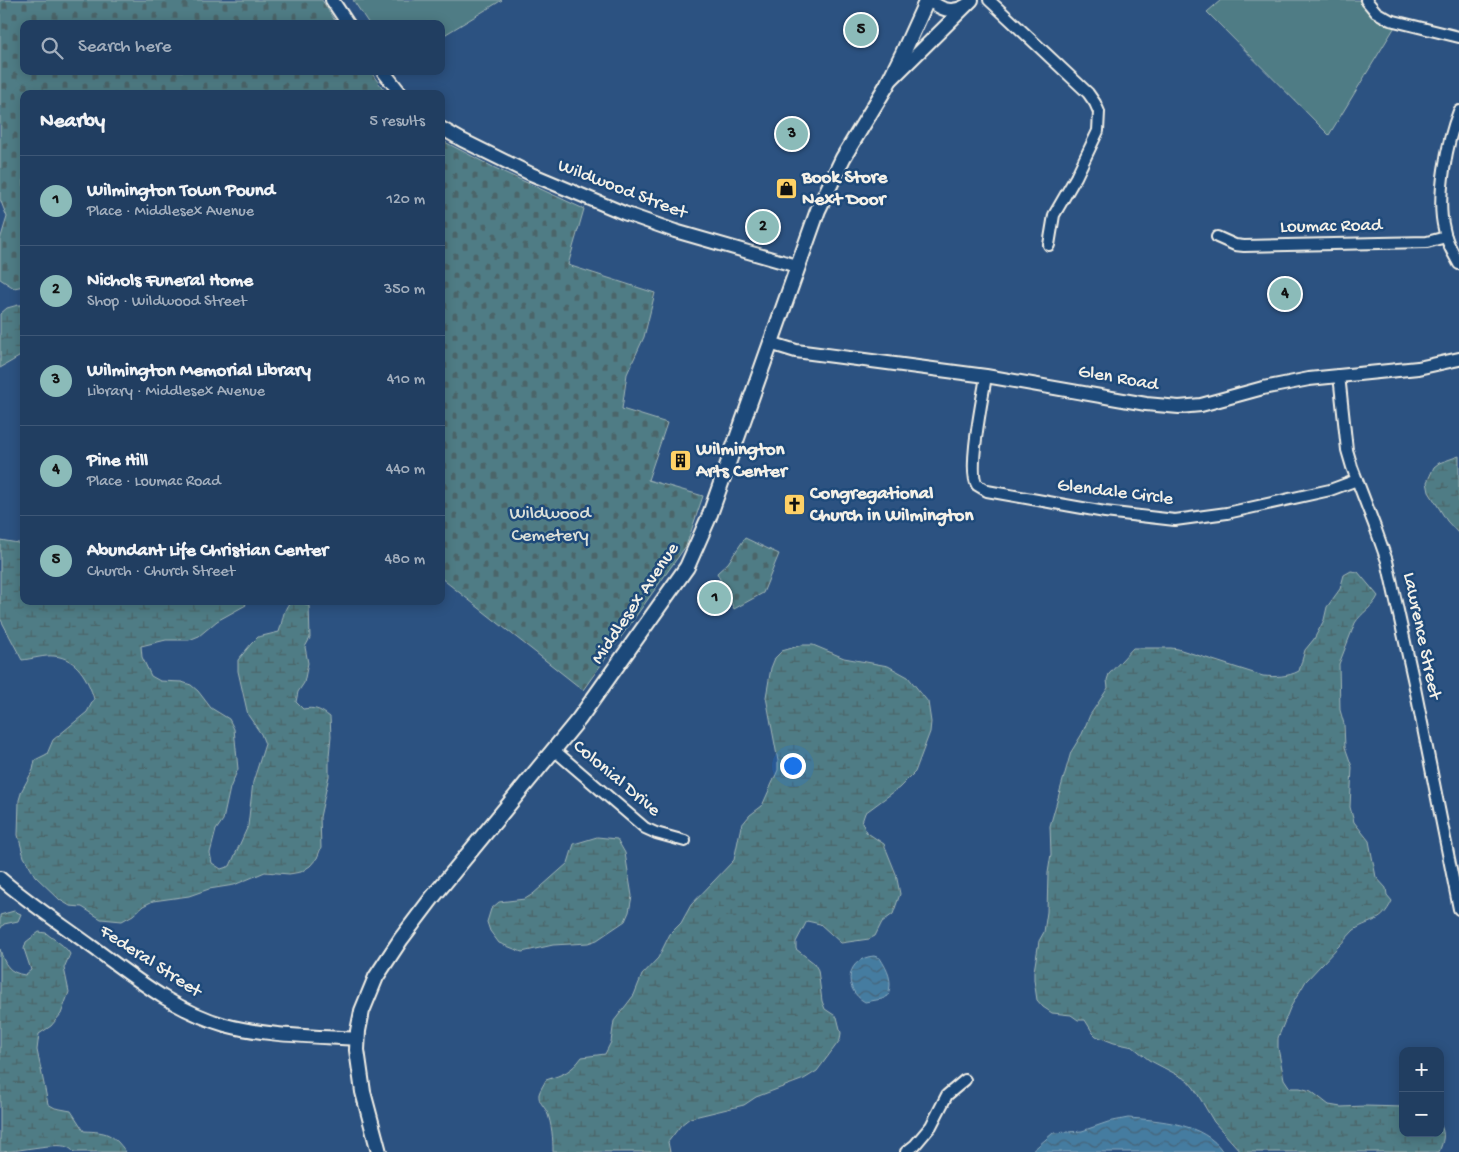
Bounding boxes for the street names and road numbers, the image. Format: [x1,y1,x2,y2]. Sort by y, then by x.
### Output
street label: Wildwood Street [554,155,692,226]
street label: Loumac Road [1280,215,1384,239]
street label: Glen Road [1076,361,1162,398]
street label: Glendale Circle [1056,474,1175,512]
street label: Middlesex Avenue [587,539,685,669]
street label: Lawrence Street [1396,570,1446,704]
street label: Colonial Drive [567,735,665,823]
street label: Federal Street [94,920,207,1005]

